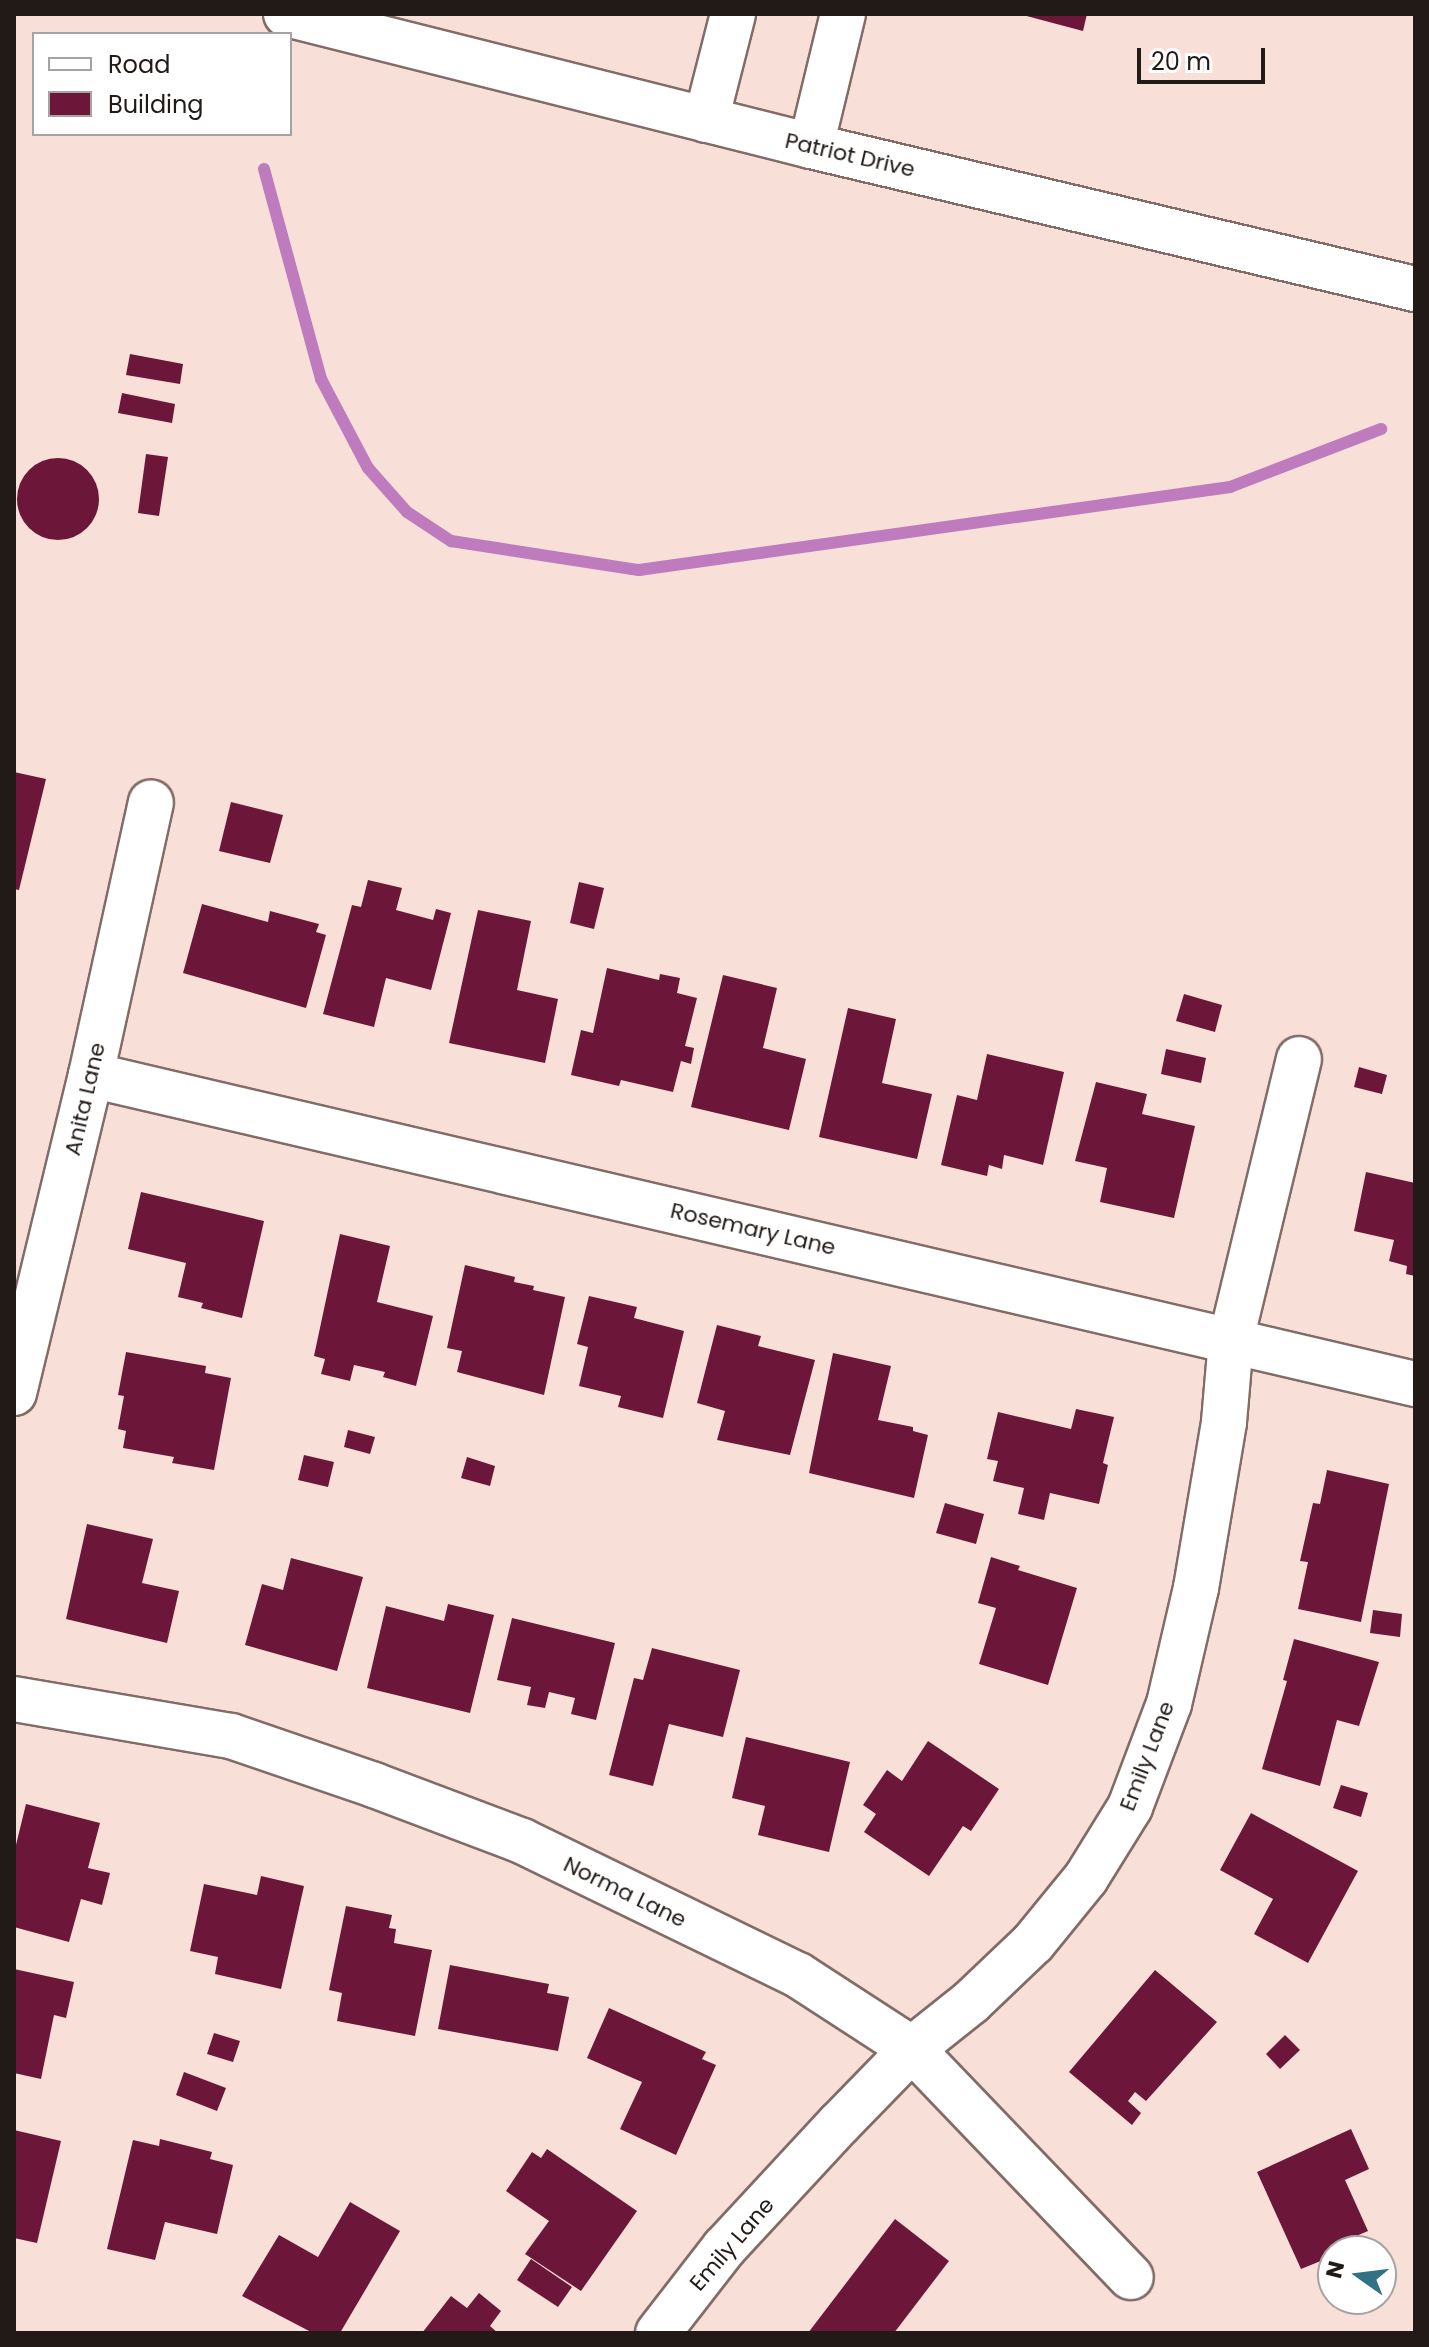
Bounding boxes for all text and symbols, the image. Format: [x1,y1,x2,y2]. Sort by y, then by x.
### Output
legend [32,32,292,136]
scale bar [1141,32,1269,82]
text: 20 m [1151,45,1211,78]
text: Road [108,48,170,81]
text: Building [108,88,204,121]
street label: Patriot Drive [783,127,917,183]
street label: Anita Lane [59,1040,111,1158]
street label: Rosemary Lane [668,1197,838,1261]
street label: Emily Lane [1114,1698,1180,1814]
street label: Norma Lane [559,1851,691,1933]
street label: Emily Lane [684,2192,780,2296]
north arrow [1317,2235,1397,2315]
text: N [1318,2258,1352,2281]

